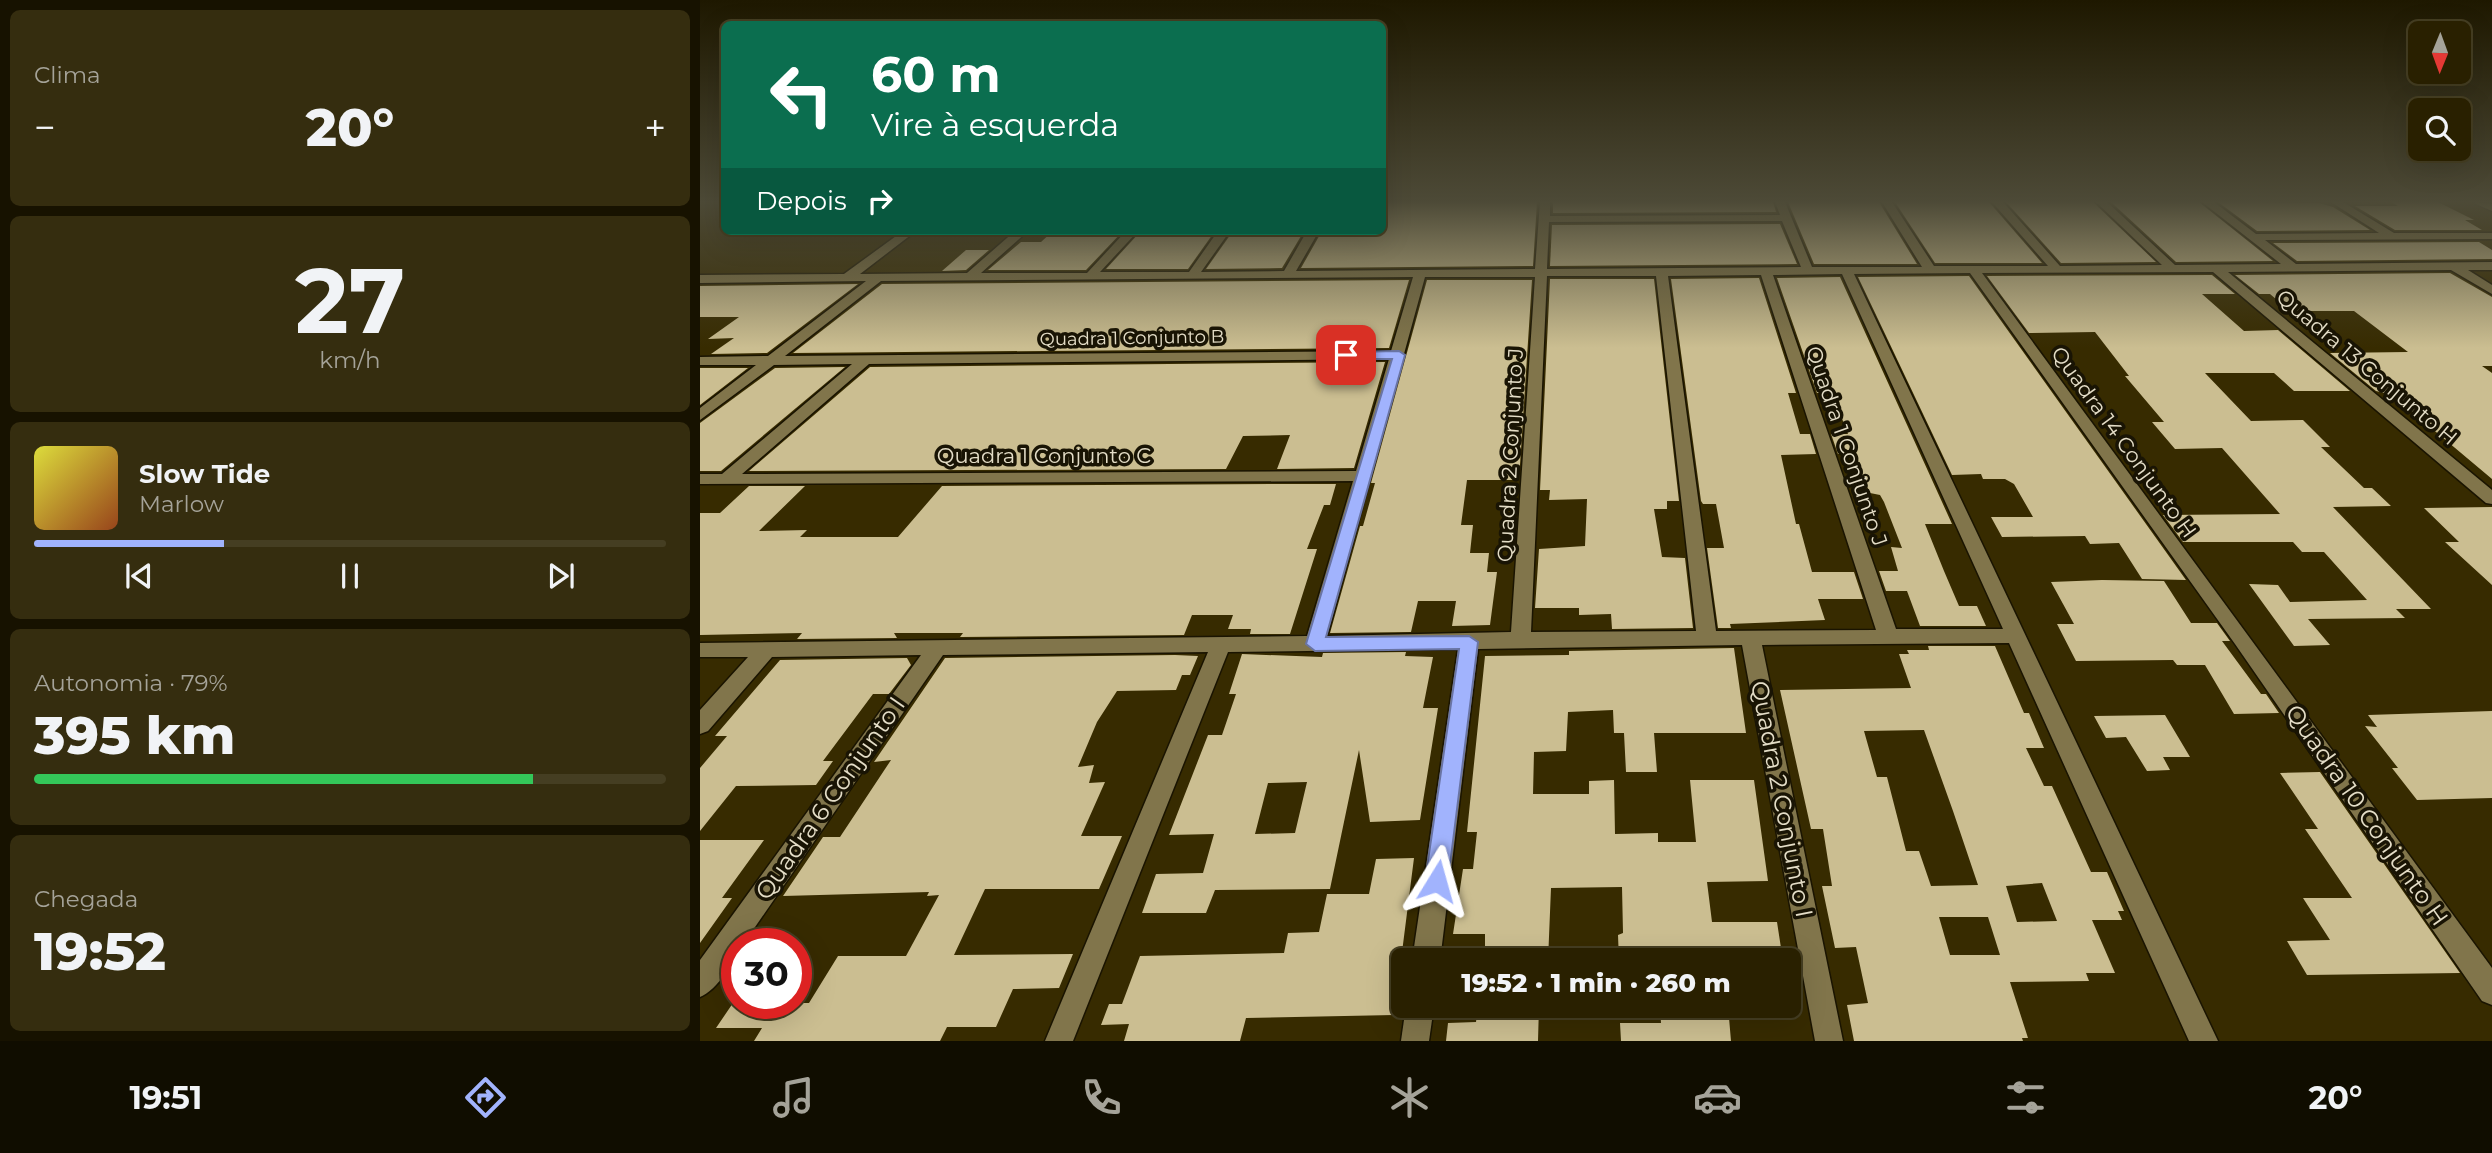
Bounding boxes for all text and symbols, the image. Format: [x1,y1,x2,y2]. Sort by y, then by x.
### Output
north arrow [2408,21,2471,84]
map controls [2408,21,2471,161]
text: 60 m [871,45,1001,104]
icon: left [756,49,847,140]
text: Clima [34,61,101,89]
text: 20° [306,96,394,159]
button: search [2408,98,2471,161]
text: − [34,104,56,151]
text: + [644,104,666,151]
text: Vire à esquerda [871,105,1119,144]
icon: right [861,182,899,220]
text: Depois [756,185,847,217]
text: 27 [295,245,405,356]
street label: Quadra 13 Conjunto H [2271,284,2463,450]
street label: Quadra 1 Conjunto B [1040,325,1224,351]
pin [1316,325,1376,385]
icon: arrive [1327,336,1365,374]
street label: Quadra 14 Conjunto H [2046,341,2202,543]
street label: Quadra 1 Conjunto J [1801,343,1893,549]
text: km/h [319,346,381,374]
street label: Quadra 2 Conjunto J [1492,347,1528,563]
street label: Quadra 1 Conjunto C [937,443,1151,468]
text: Slow Tide [139,458,270,490]
text: Marlow [139,490,224,518]
icon: previous [120,557,158,595]
icon: pause [331,557,369,595]
icon: next [542,557,580,595]
text: Autonomia · 79% [34,669,228,697]
street label: Quadra 2 Conjunto I [1745,678,1819,920]
street label: Quadra 6 Conjunto I [749,691,911,905]
street label: Quadra 10 Conjunto H [2280,699,2454,931]
text: 395 km [34,704,235,767]
position arrow [1400,844,1474,918]
text: Chegada [34,885,138,913]
text: 19:52 [34,920,166,983]
speed limit sign: 30 [721,928,812,1019]
text: 19:52 · 1 min · 260 m [1461,967,1731,999]
icon: directions [461,1073,510,1122]
icon: music [769,1073,818,1122]
icon: phone [1077,1073,1126,1122]
icon: climate [1385,1073,1434,1122]
icon: car [1693,1073,1742,1122]
icon: filters [2001,1073,2050,1122]
text: 19:51 [129,1078,202,1117]
text: 20° [2308,1078,2362,1117]

